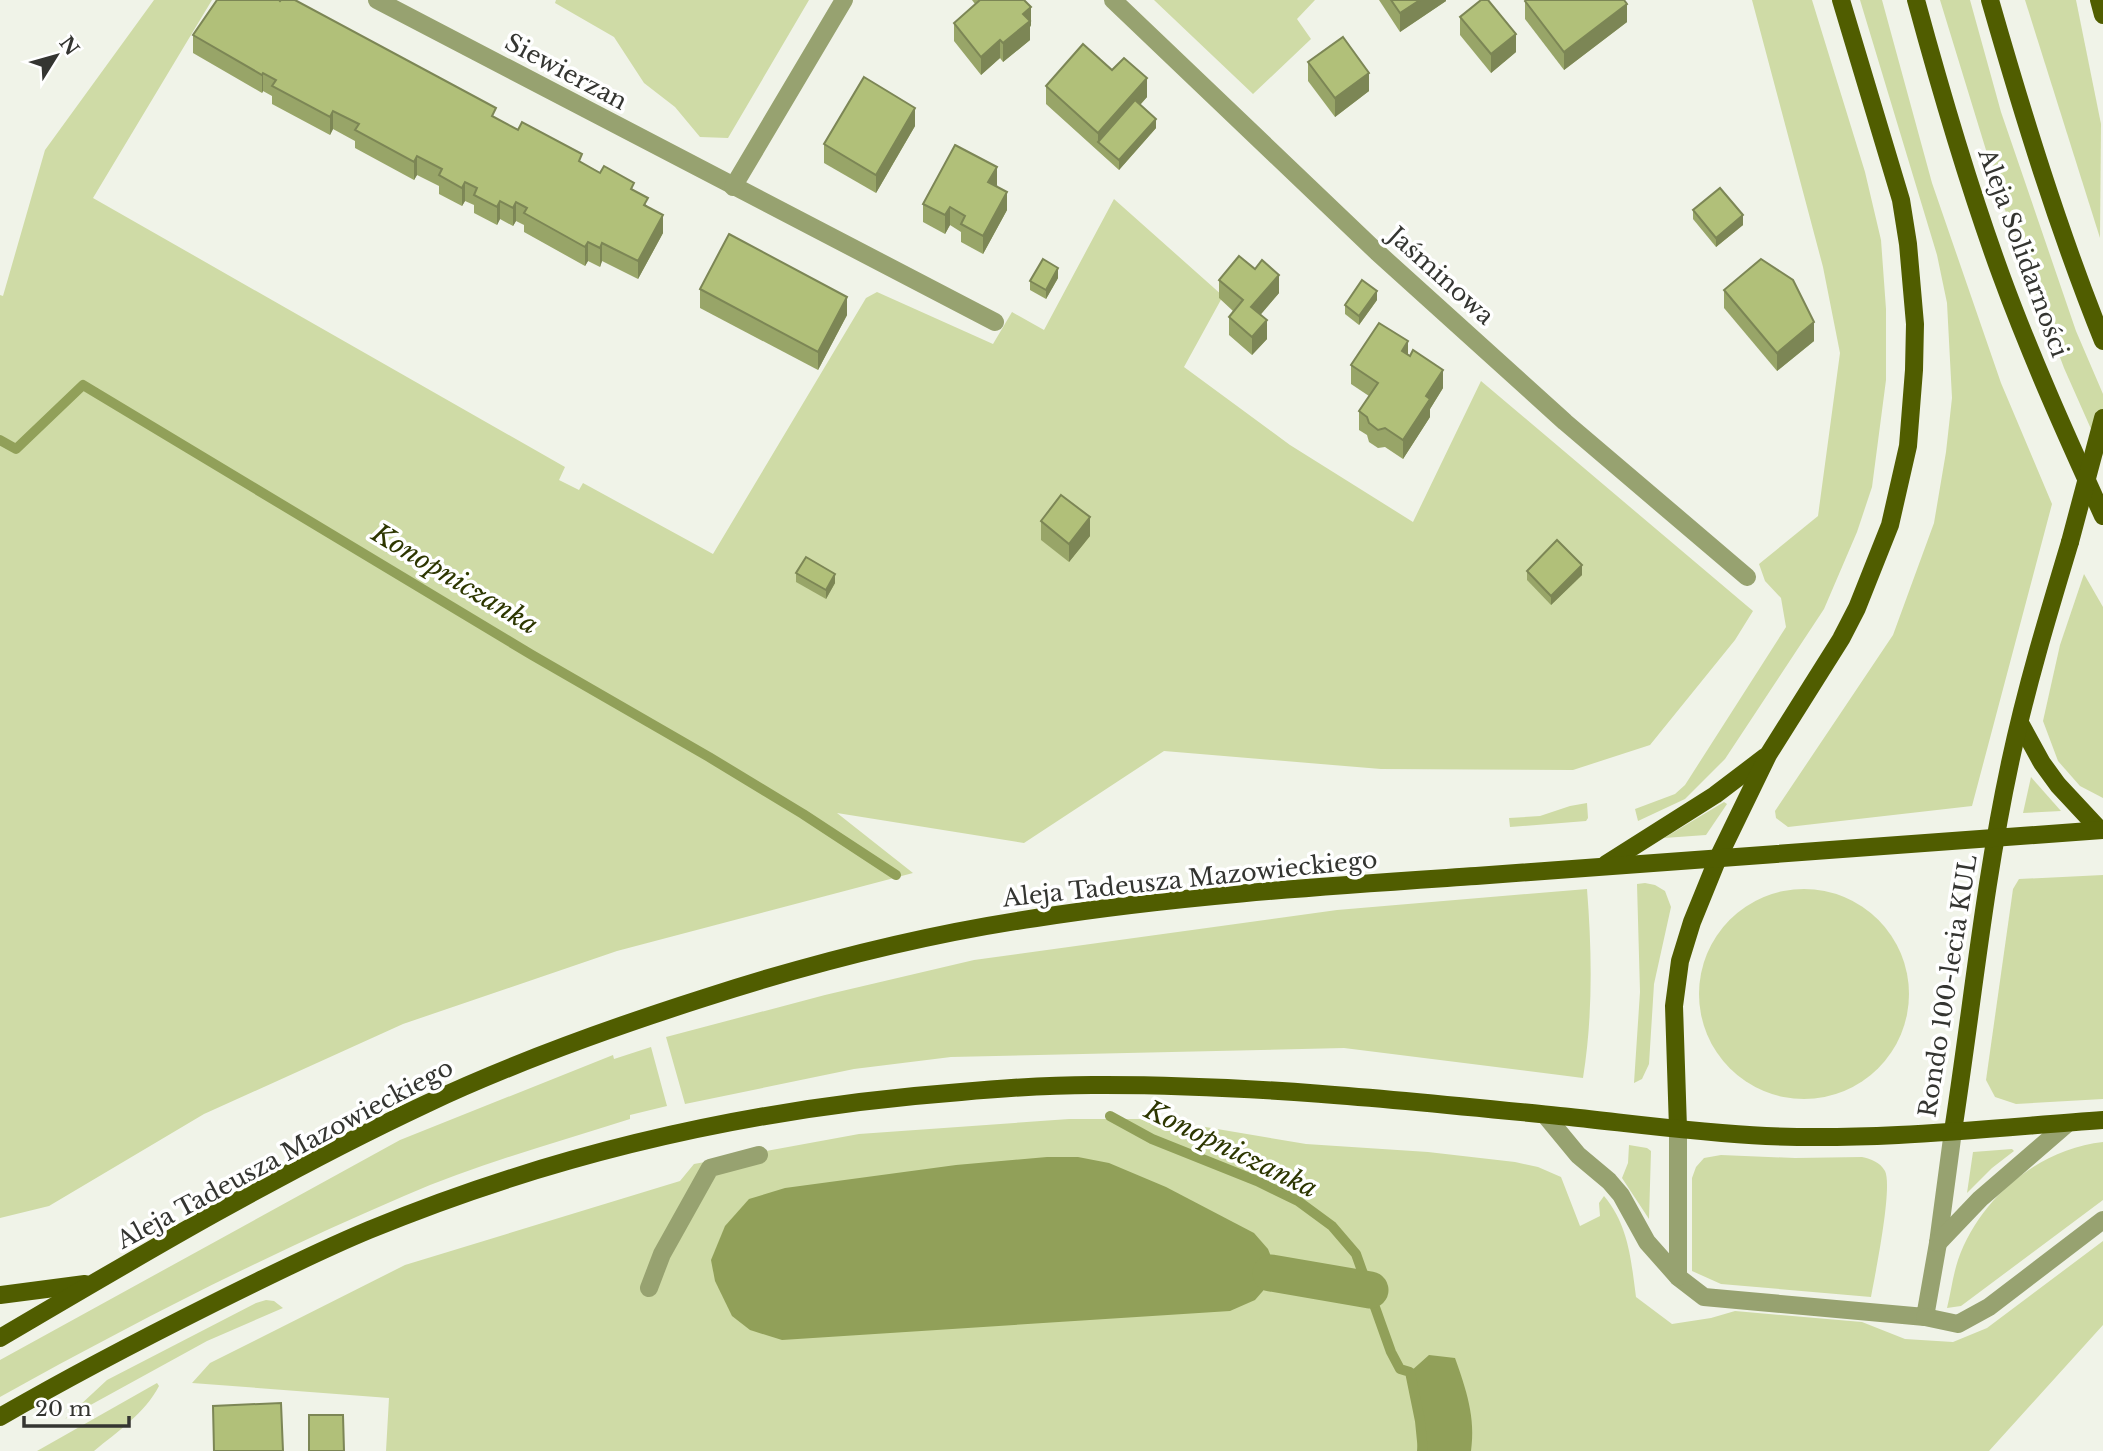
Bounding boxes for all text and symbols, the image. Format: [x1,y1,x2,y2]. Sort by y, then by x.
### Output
north arrow [21,21,91,91]
street label: Siewierzan [500,27,632,116]
text: N [55,32,84,60]
street label: Aleja Solidarności [1972,144,2075,361]
street label: Jaśminowa [1380,219,1501,331]
water label: Konopniczanka [365,516,544,641]
street label: Aleja Tadeusza Mazowieckiego [1000,844,1379,913]
street label: Rondo 100-lecia KUL [1912,853,1983,1119]
street label: Aleja Tadeusza Mazowieckiego [111,1052,458,1255]
water label: Konopniczanka [1139,1093,1322,1205]
scale bar [24,1384,130,1428]
text: 20 m [35,1396,92,1422]

